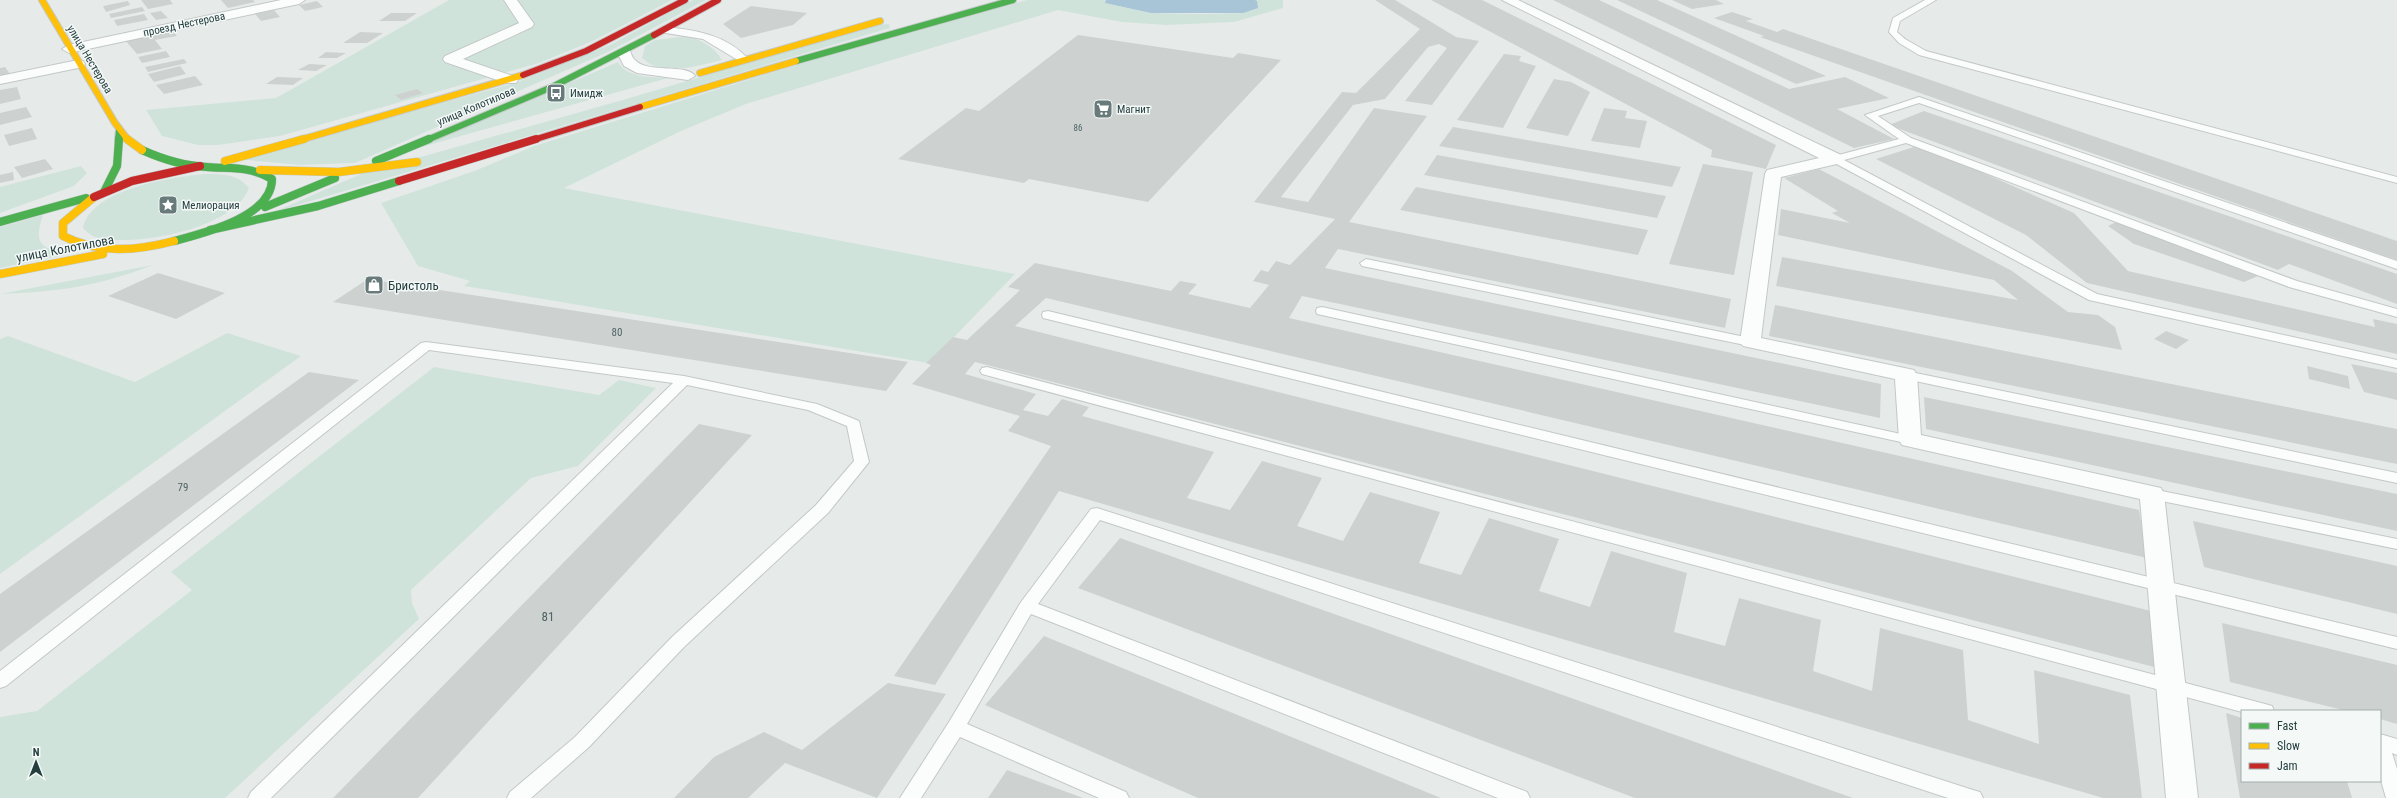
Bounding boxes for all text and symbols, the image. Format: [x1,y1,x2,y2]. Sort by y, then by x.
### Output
street label: проезд Нестерова [142,9,226,40]
street label: улица Нестерова [64,23,115,96]
bus stop icon: Имидж [545,82,567,104]
street label: улица Колотилова [435,84,517,129]
place label: Имидж [570,87,603,100]
supermarket icon: Магнит [1092,98,1114,120]
place label: Магнит [1117,103,1151,116]
house number: 86 [1074,123,1082,133]
place icon: Мелиорация [157,194,179,216]
place label: Мелиорация [182,199,240,212]
street label: улица Колотилова [15,232,115,265]
shop icon: Бристоль [363,274,385,296]
place label: Бристоль [388,278,439,293]
house number: 80 [612,326,622,339]
house number: 79 [178,481,188,494]
house number: 81 [542,609,554,624]
legend [2241,710,2381,782]
text: Fast [2277,719,2298,733]
text: Slow [2277,739,2300,753]
north arrow [16,742,56,782]
text: N [33,746,40,759]
text: Jam [2277,759,2298,773]

